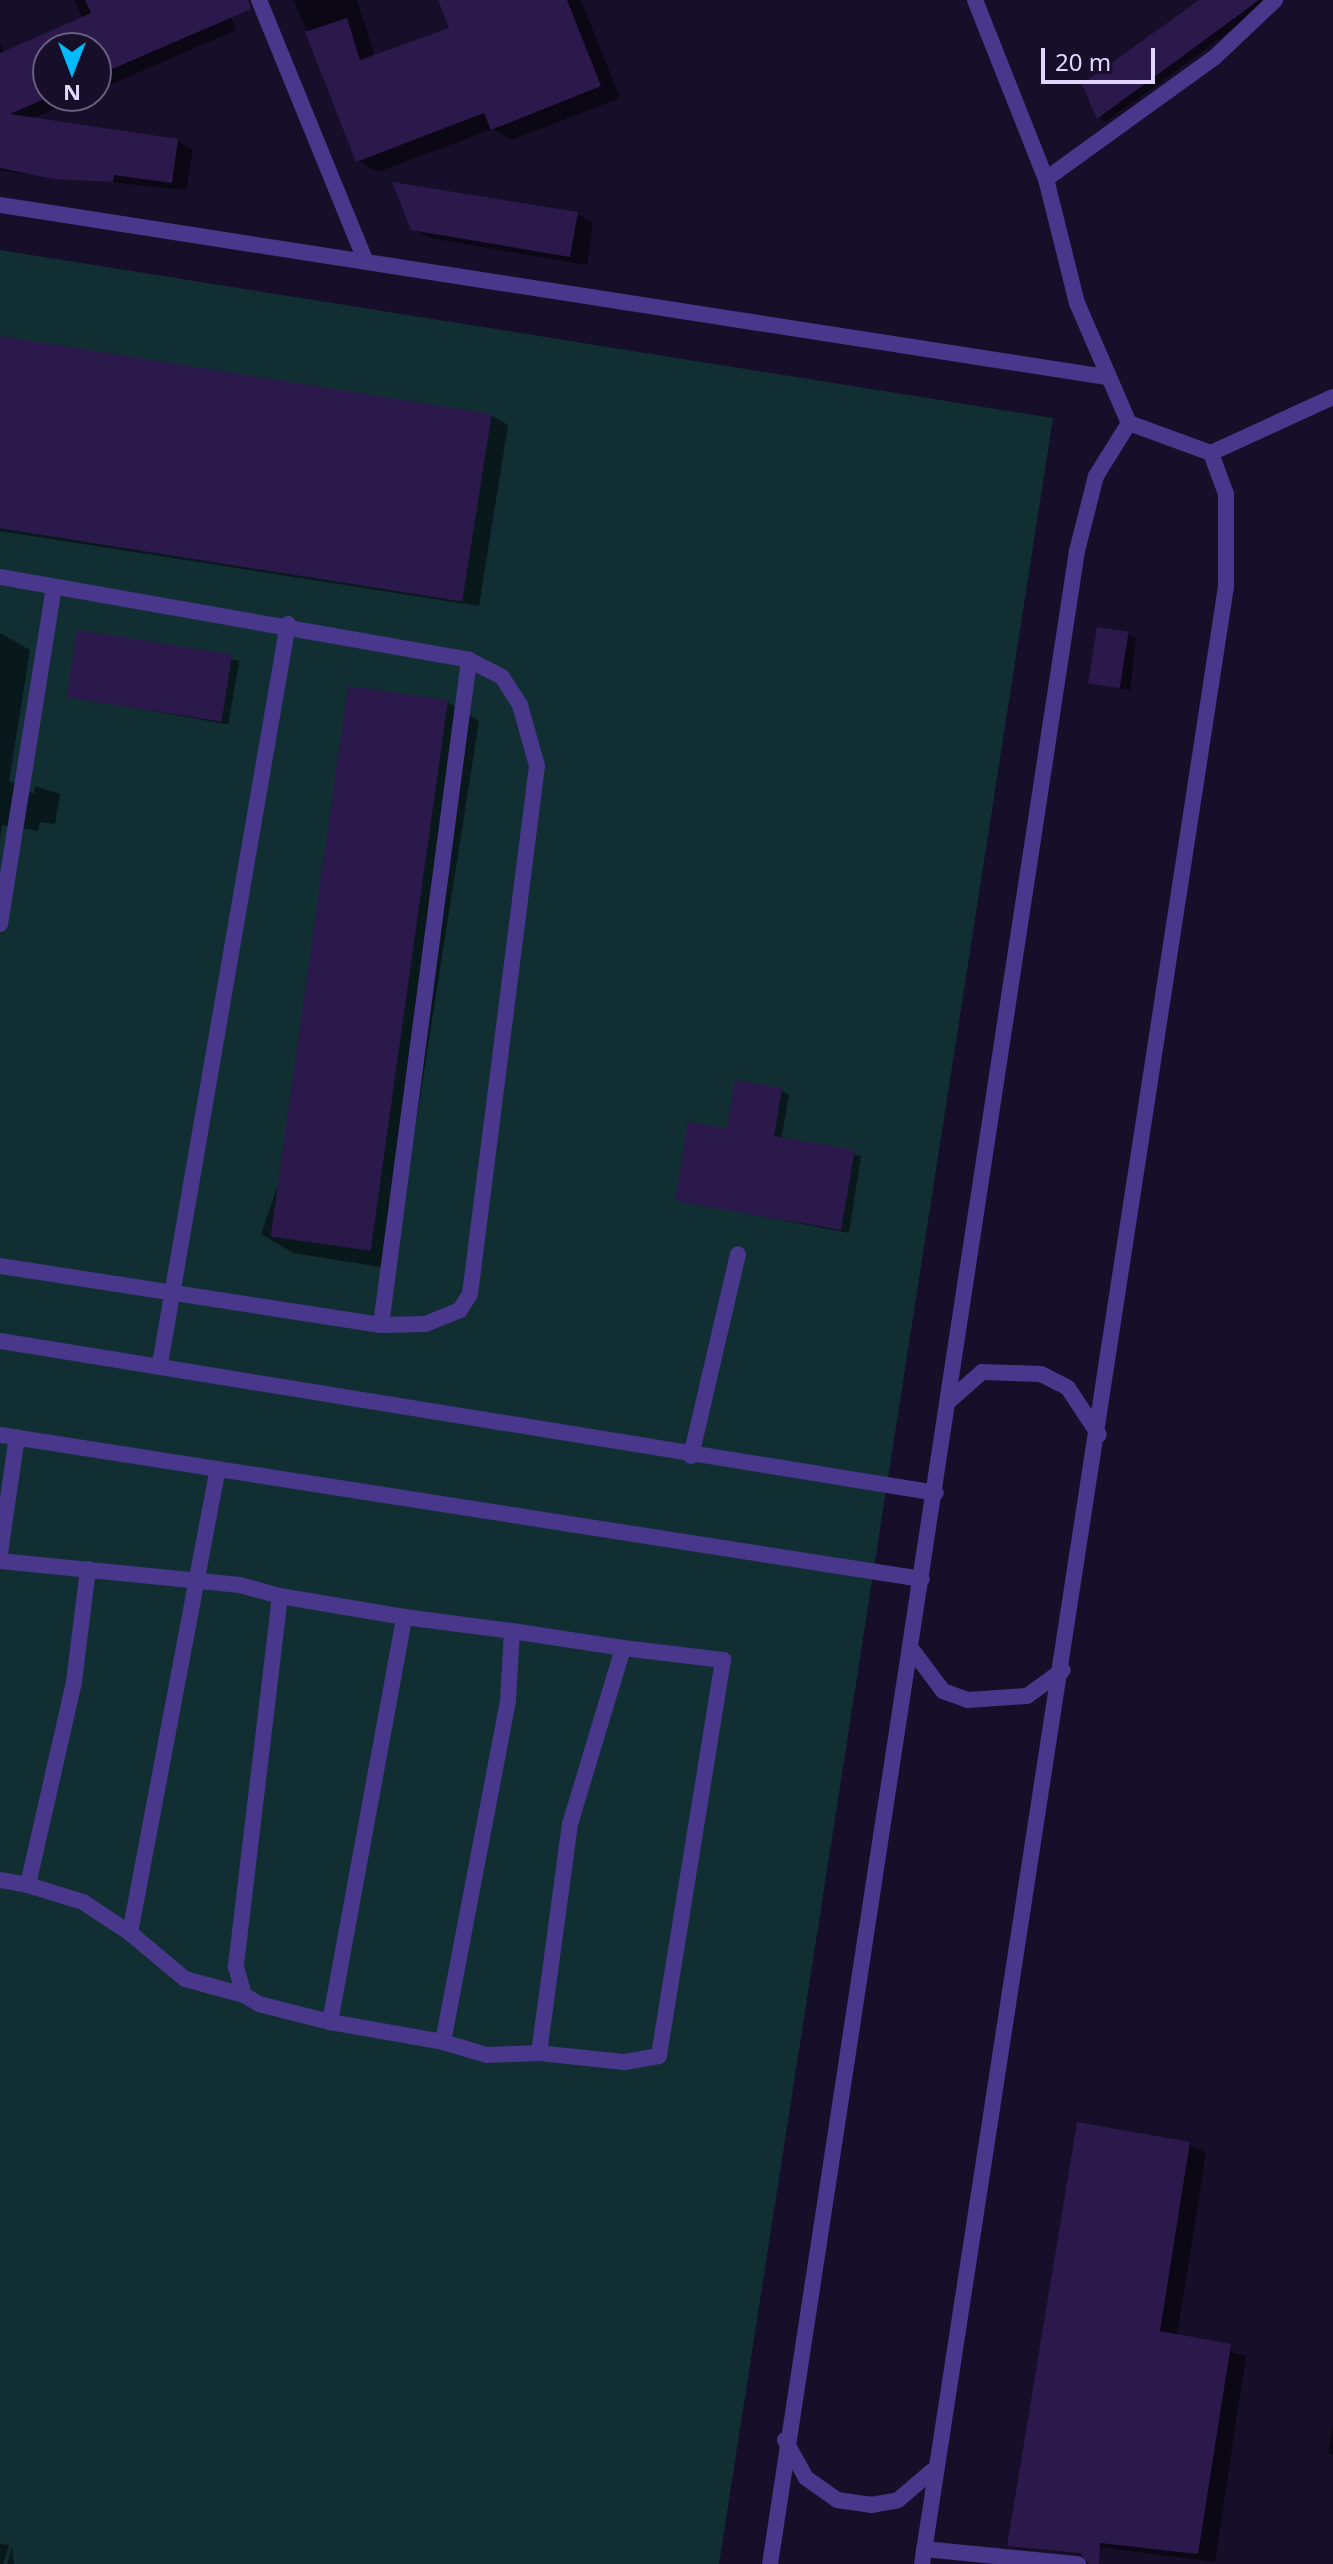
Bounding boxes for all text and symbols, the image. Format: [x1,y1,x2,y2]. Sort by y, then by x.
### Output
north arrow [32,32,112,112]
scale bar [1045,32,1159,82]
text: 20 m [1055,45,1111,78]
text: N [63,79,81,109]

